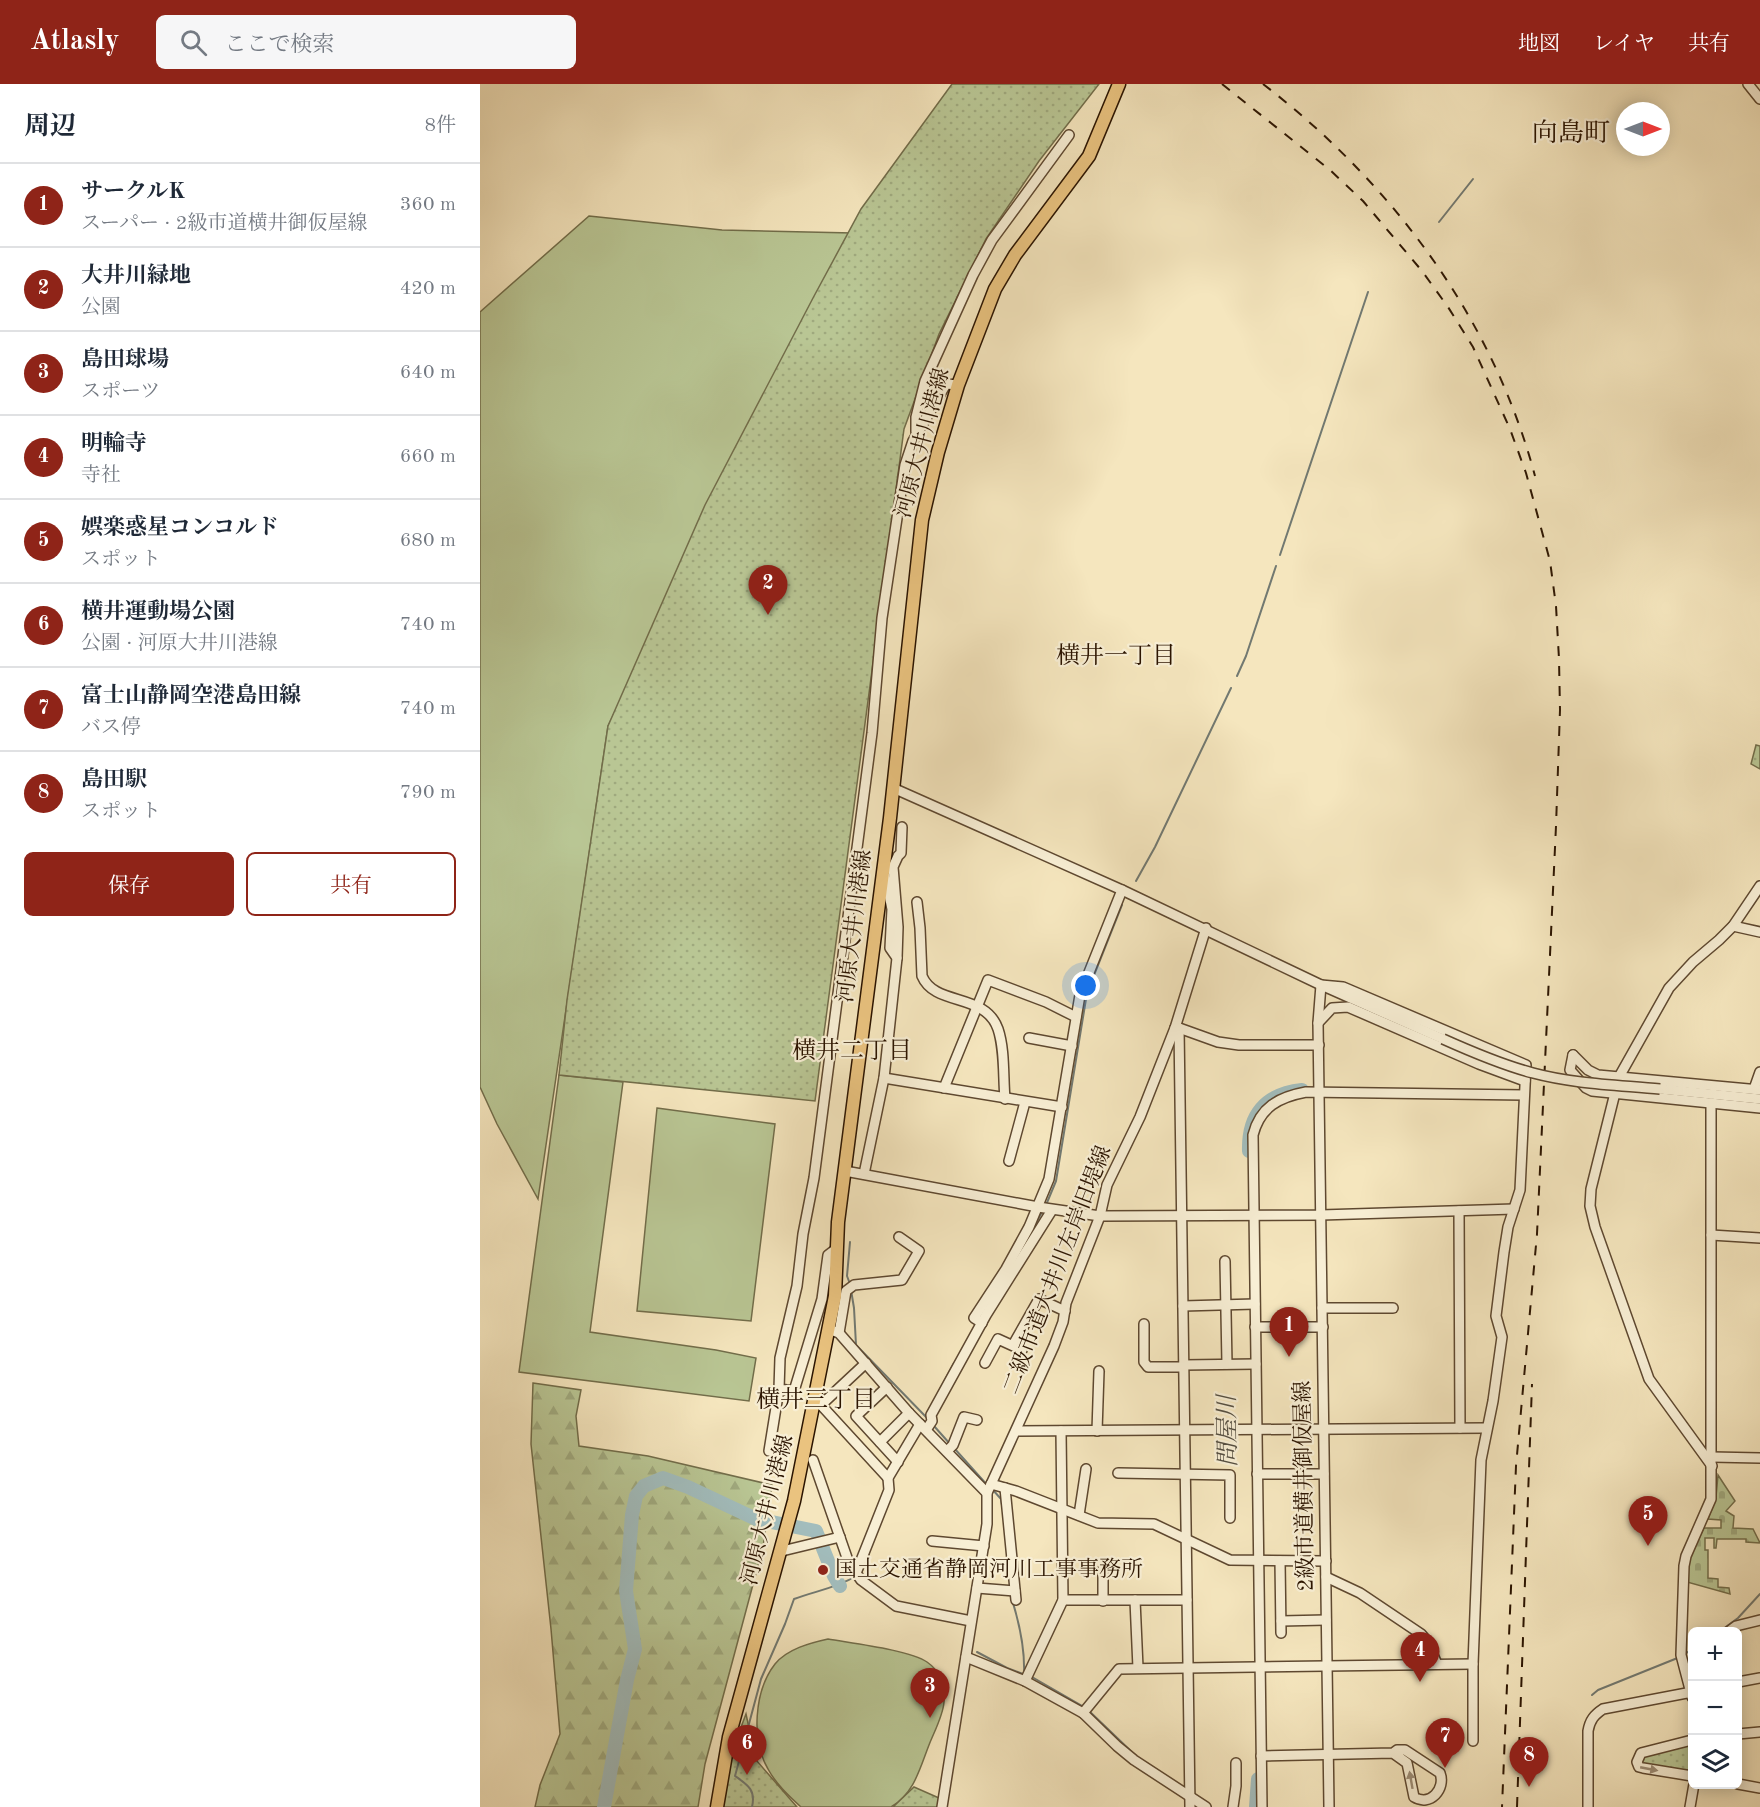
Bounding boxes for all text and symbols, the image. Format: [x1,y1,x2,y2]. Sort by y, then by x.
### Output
search box [156,15,576,69]
icon: search [177,26,210,59]
text: Atlasly [30,28,120,56]
text: ここで検索 [225,34,335,56]
text: 地図 [1518,34,1560,55]
text: レイヤ [1593,34,1655,55]
text: 共有 [1688,34,1730,55]
north arrow [1616,102,1670,156]
text: 周辺 [24,114,76,140]
text: 8件 [424,116,456,136]
district label: 向島町 [1532,119,1610,147]
text: サークルK [81,181,185,203]
text: 1 [38,195,49,215]
text: 360 m [400,195,456,215]
text: スーパー · 2級市道横井御仮屋線 [81,214,367,234]
text: 大井川緑地 [81,265,191,287]
text: 2 [38,279,49,299]
text: 420 m [400,279,456,299]
text: 公園 [81,298,121,318]
text: 島田球場 [81,349,169,371]
text: 3 [38,363,49,383]
text: 640 m [400,363,456,383]
street label: 河原大井川港線 [891,365,954,520]
text: スポーツ [81,382,160,402]
text: 明輪寺 [81,433,147,455]
text: 4 [38,447,49,467]
text: 660 m [400,447,456,467]
text: 寺社 [81,466,121,486]
text: 娯楽惑星コンコルド [81,517,279,539]
text: 5 [38,531,49,551]
text: 680 m [400,531,456,551]
text: スポット [81,550,161,570]
pin: 2 [748,566,788,615]
text: 横井運動場公園 [81,601,235,623]
text: 6 [38,615,49,635]
text: 740 m [400,615,456,635]
text: 公園 · 河原大井川港線 [81,634,278,654]
district label: 横井一丁目 [1056,642,1176,669]
text: 富士山静岡空港島田線 [81,685,301,707]
text: 7 [38,699,49,719]
text: 740 m [400,699,456,719]
text: バス停 [81,718,141,738]
text: 島田駅 [81,769,147,791]
text: 8 [38,783,49,803]
text: 790 m [400,783,456,803]
text: スポット [81,802,161,822]
street label: 河原大井川港線 [833,848,875,1004]
button: 保存 [24,852,234,916]
button: 共有 [246,852,456,916]
your location [1071,971,1100,1000]
district label: 横井二丁目 [792,1037,912,1064]
street label: 二級市道大井川左岸旧堤線 [999,1142,1116,1397]
pin: 1 [1270,1308,1308,1357]
street label: 2級市道横井御仮屋線 [1290,1380,1318,1592]
district label: 横井三丁目 [756,1386,876,1413]
water label: 問屋川 [1214,1392,1242,1467]
street label: 河原大井川港線 [737,1432,797,1587]
pin: 5 [1628,1496,1668,1546]
place label: 国土交通省静岡河川工事事務所 [835,1557,1143,1581]
marker: 国土交通省静岡河川工事事務所 [816,1563,830,1577]
map controls [1688,1627,1742,1789]
button: + [1688,1627,1742,1681]
pin: 4 [1400,1632,1440,1682]
pin: 3 [910,1668,950,1718]
button: − [1688,1681,1742,1735]
pin: 7 [1426,1718,1464,1768]
pin: 6 [728,1726,766,1775]
button: layers [1688,1735,1742,1789]
pin: 8 [1510,1738,1548,1787]
one-way arrow [1640,1765,1659,1774]
one-way arrow [1407,1771,1416,1790]

